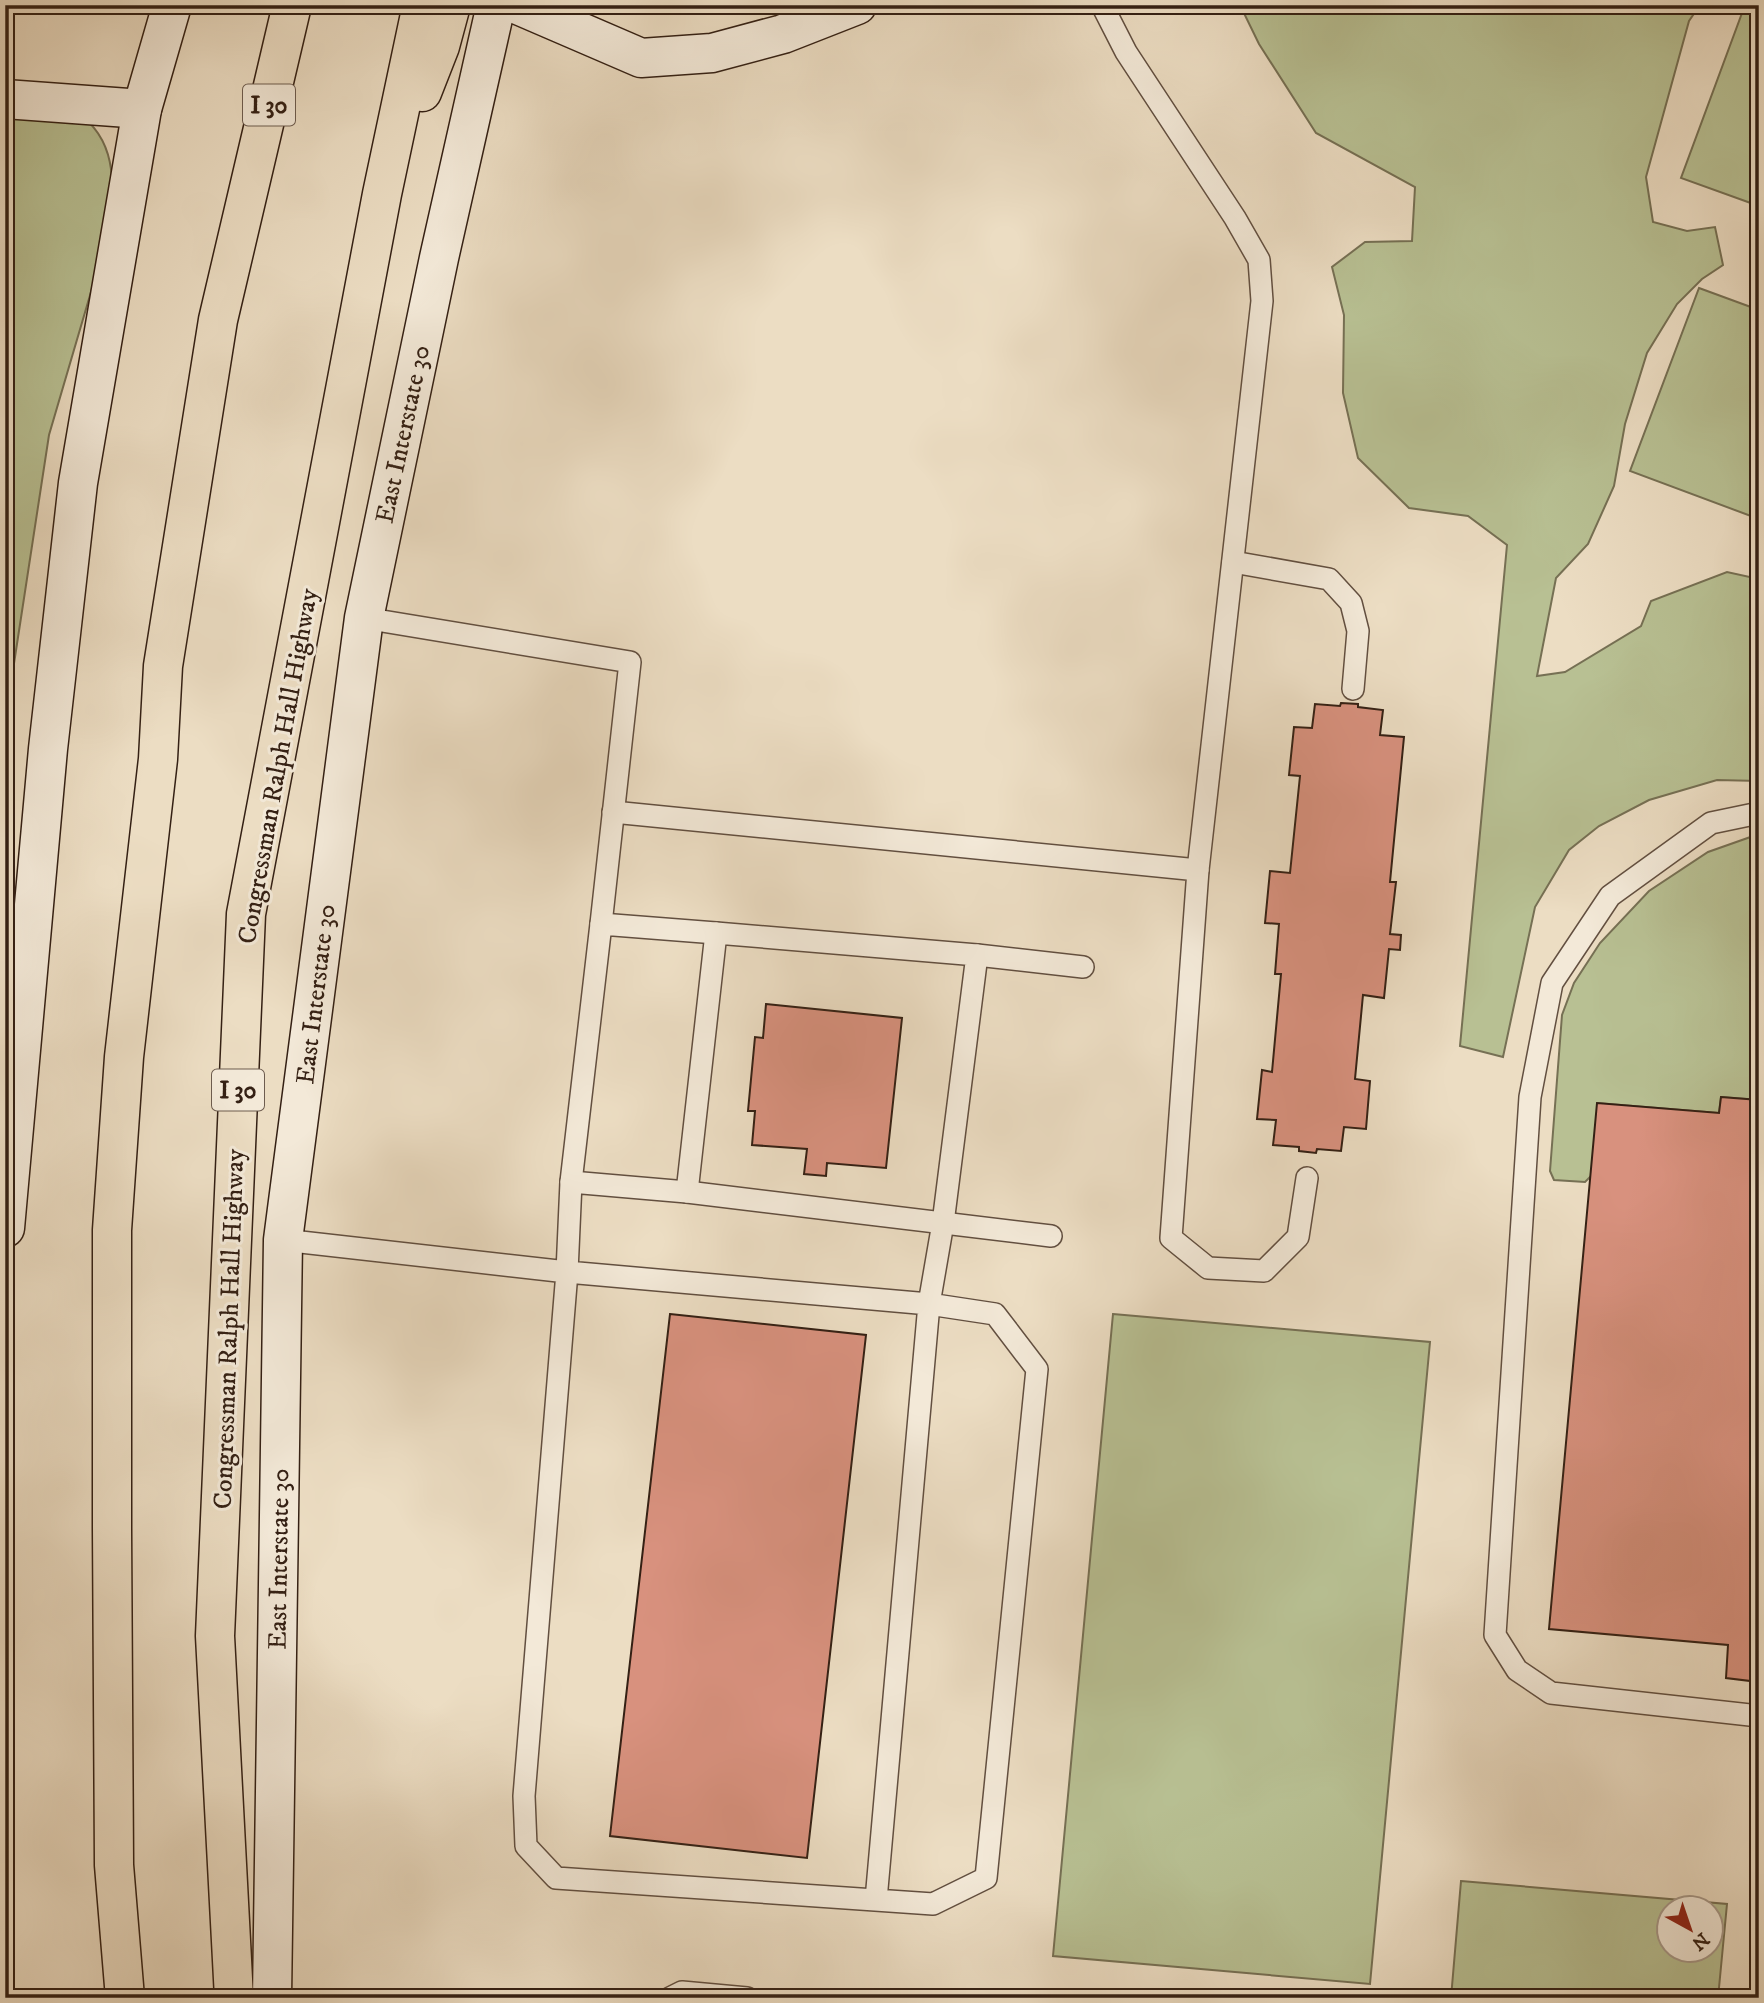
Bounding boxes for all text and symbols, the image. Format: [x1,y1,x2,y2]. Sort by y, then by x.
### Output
road number: I 30 [243,84,295,125]
street label: East Interstate 30 [368,342,438,526]
street label: Congressman Ralph Hall Highway [231,585,326,947]
street label: East Interstate 30 [289,902,344,1086]
road number: I 30 [212,1070,264,1110]
street label: Congressman Ralph Hall Highway [207,1148,252,1510]
street label: East Interstate 30 [261,1468,298,1650]
north arrow [1656,1895,1726,1965]
text: N [1686,1927,1713,1955]

